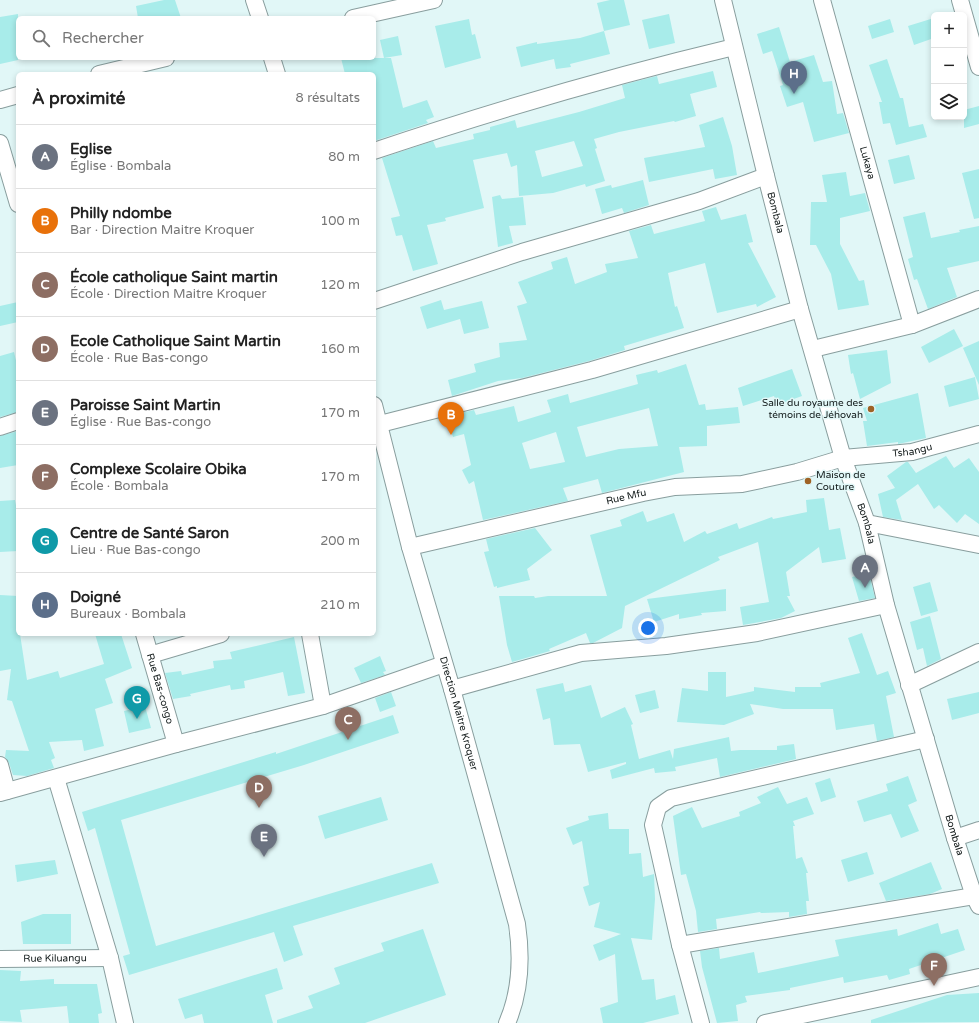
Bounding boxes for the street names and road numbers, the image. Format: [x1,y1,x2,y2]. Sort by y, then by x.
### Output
street label: Lukaya [857,145,877,181]
street label: Bombala [764,191,786,235]
street label: Tshangu [892,441,934,460]
street label: Rue Mfu [605,486,647,507]
street label: Bombala [854,501,878,545]
street label: Rue Bas-congo [144,652,176,725]
street label: Direction Maitre Kroquer [437,655,480,772]
street label: Bombala [942,813,966,857]
street label: Rue Kiluangu [23,952,87,965]

